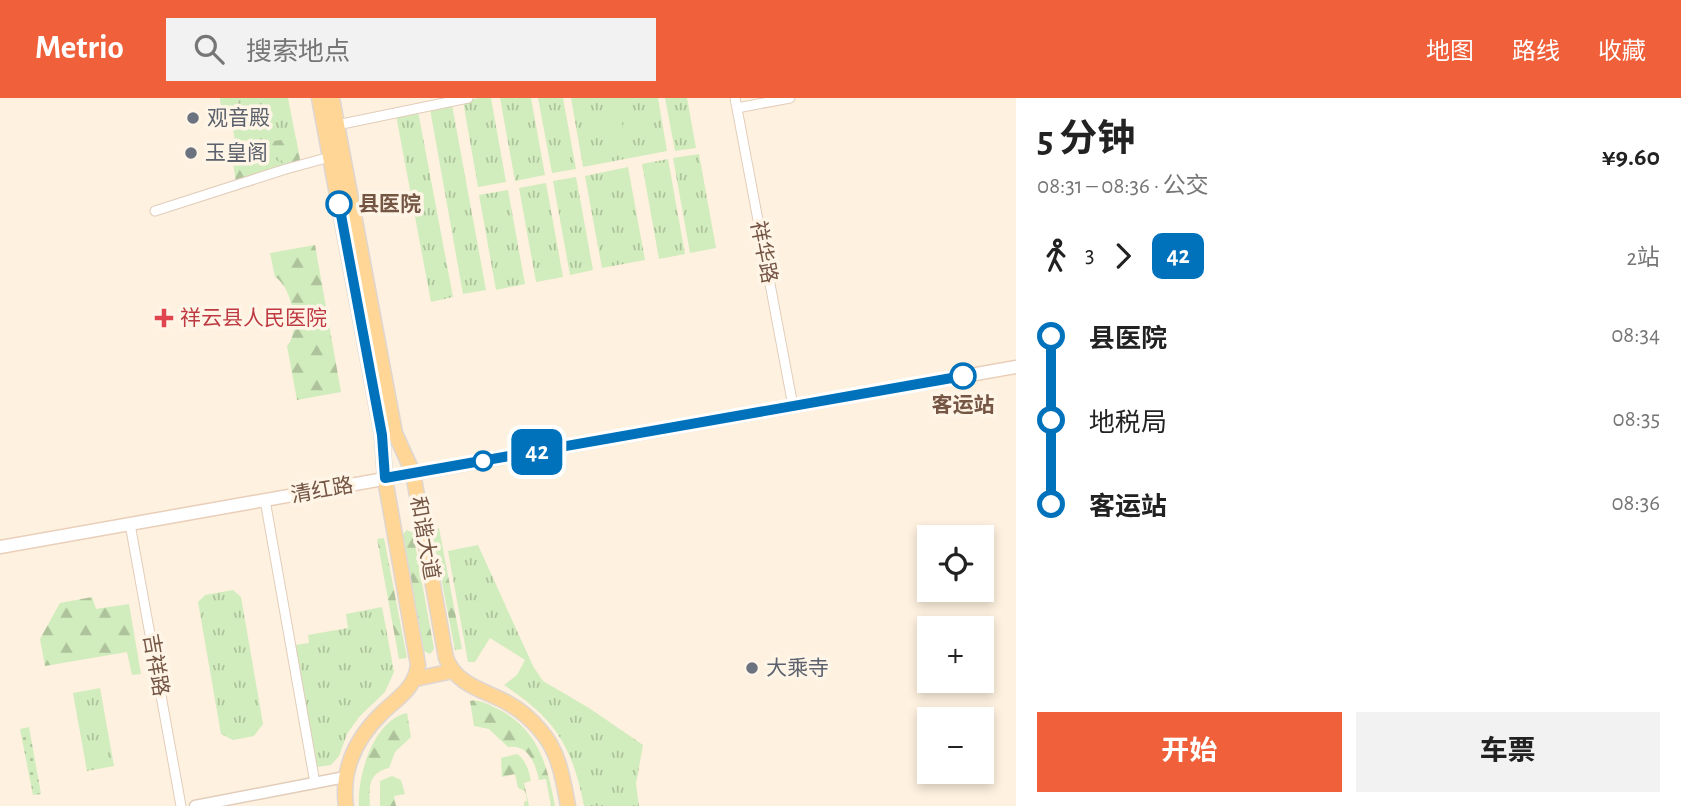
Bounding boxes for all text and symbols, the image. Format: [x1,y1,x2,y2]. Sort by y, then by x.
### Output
search box [166,18,656,81]
icon: search [190,30,228,68]
text: Metrio [35,32,124,65]
text: 搜索地点 [246,39,350,65]
text: 地图 [1426,40,1474,64]
text: 路线 [1512,40,1560,64]
text: 收藏 [1598,40,1646,64]
place label: 观音殿 [207,106,270,129]
marker: 观音殿 [185,110,201,126]
text: 5 分钟 [1037,121,1135,159]
place label: 玉皇阁 [205,142,268,164]
text: ¥9.60 [1602,144,1660,170]
marker: 玉皇阁 [183,145,199,161]
text: 08:31 – 08:36 · 公交 [1037,175,1209,198]
marker: 县医院 [326,191,352,217]
place label: 县医院 [358,193,421,215]
street label: 祥华路 [747,219,781,285]
icon: walk [1037,237,1075,275]
icon: forward [1104,237,1142,275]
text: 3 [1085,244,1094,267]
text: 42 [1166,244,1190,268]
text: 2站 [1627,247,1660,270]
place label: 祥云县人民医院 [180,307,327,329]
marker: 祥云县人民医院 [154,308,174,328]
text: 08:34 [1611,324,1660,347]
text: 县医院 [1089,326,1167,352]
marker: 客运站 [950,363,976,389]
place label: 客运站 [932,393,995,416]
text: 08:35 [1613,408,1660,431]
text: 地税局 [1089,410,1167,436]
line badge: 42 [505,429,568,475]
text: 42 [525,440,549,464]
unlabelled marker [473,451,493,471]
street label: 清红路 [289,474,355,506]
text: 08:36 [1611,492,1660,515]
text: 客运站 [1089,494,1167,520]
street label: 和谐大道 [407,495,443,581]
map controls [917,525,994,784]
button: locate [917,525,994,602]
button: + [917,616,994,693]
street label: 吉祥路 [140,632,172,698]
place label: 大乘寺 [766,657,829,679]
marker: 大乘寺 [744,660,760,676]
button: − [917,707,994,784]
button: 开始 [1037,712,1342,792]
button: 车票 [1356,712,1660,792]

